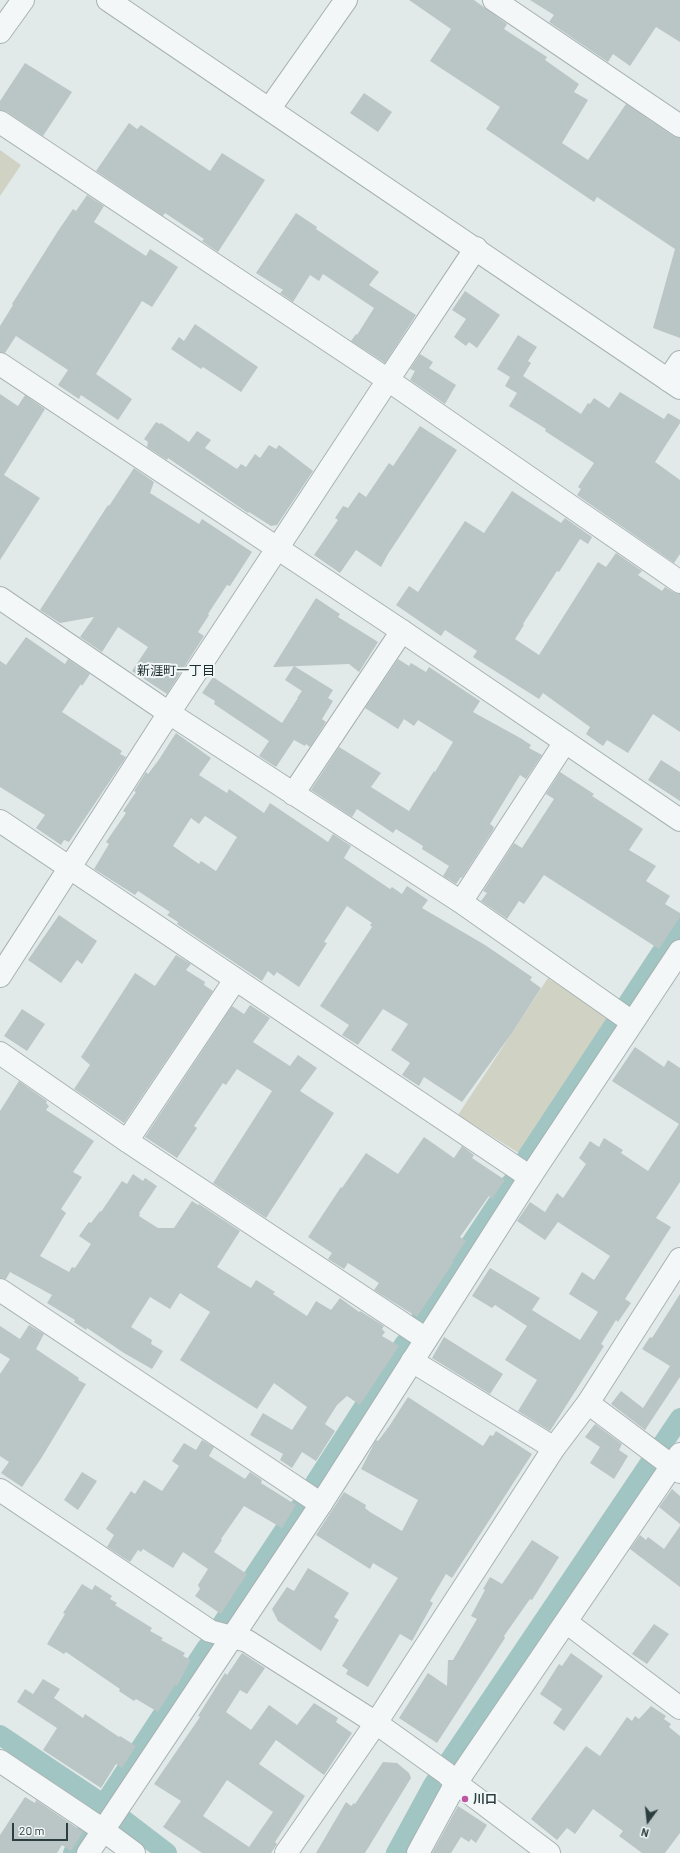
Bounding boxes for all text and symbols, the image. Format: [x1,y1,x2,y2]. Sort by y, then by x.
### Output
district label: 新涯町一丁目 [137,663,215,679]
place label: 川口 [473,1792,497,1806]
marker: 川口 [460,1794,470,1804]
north arrow [628,1801,668,1841]
scale bar [14,1815,70,1841]
text: 20 m [19,1823,45,1837]
text: N [640,1826,650,1840]

